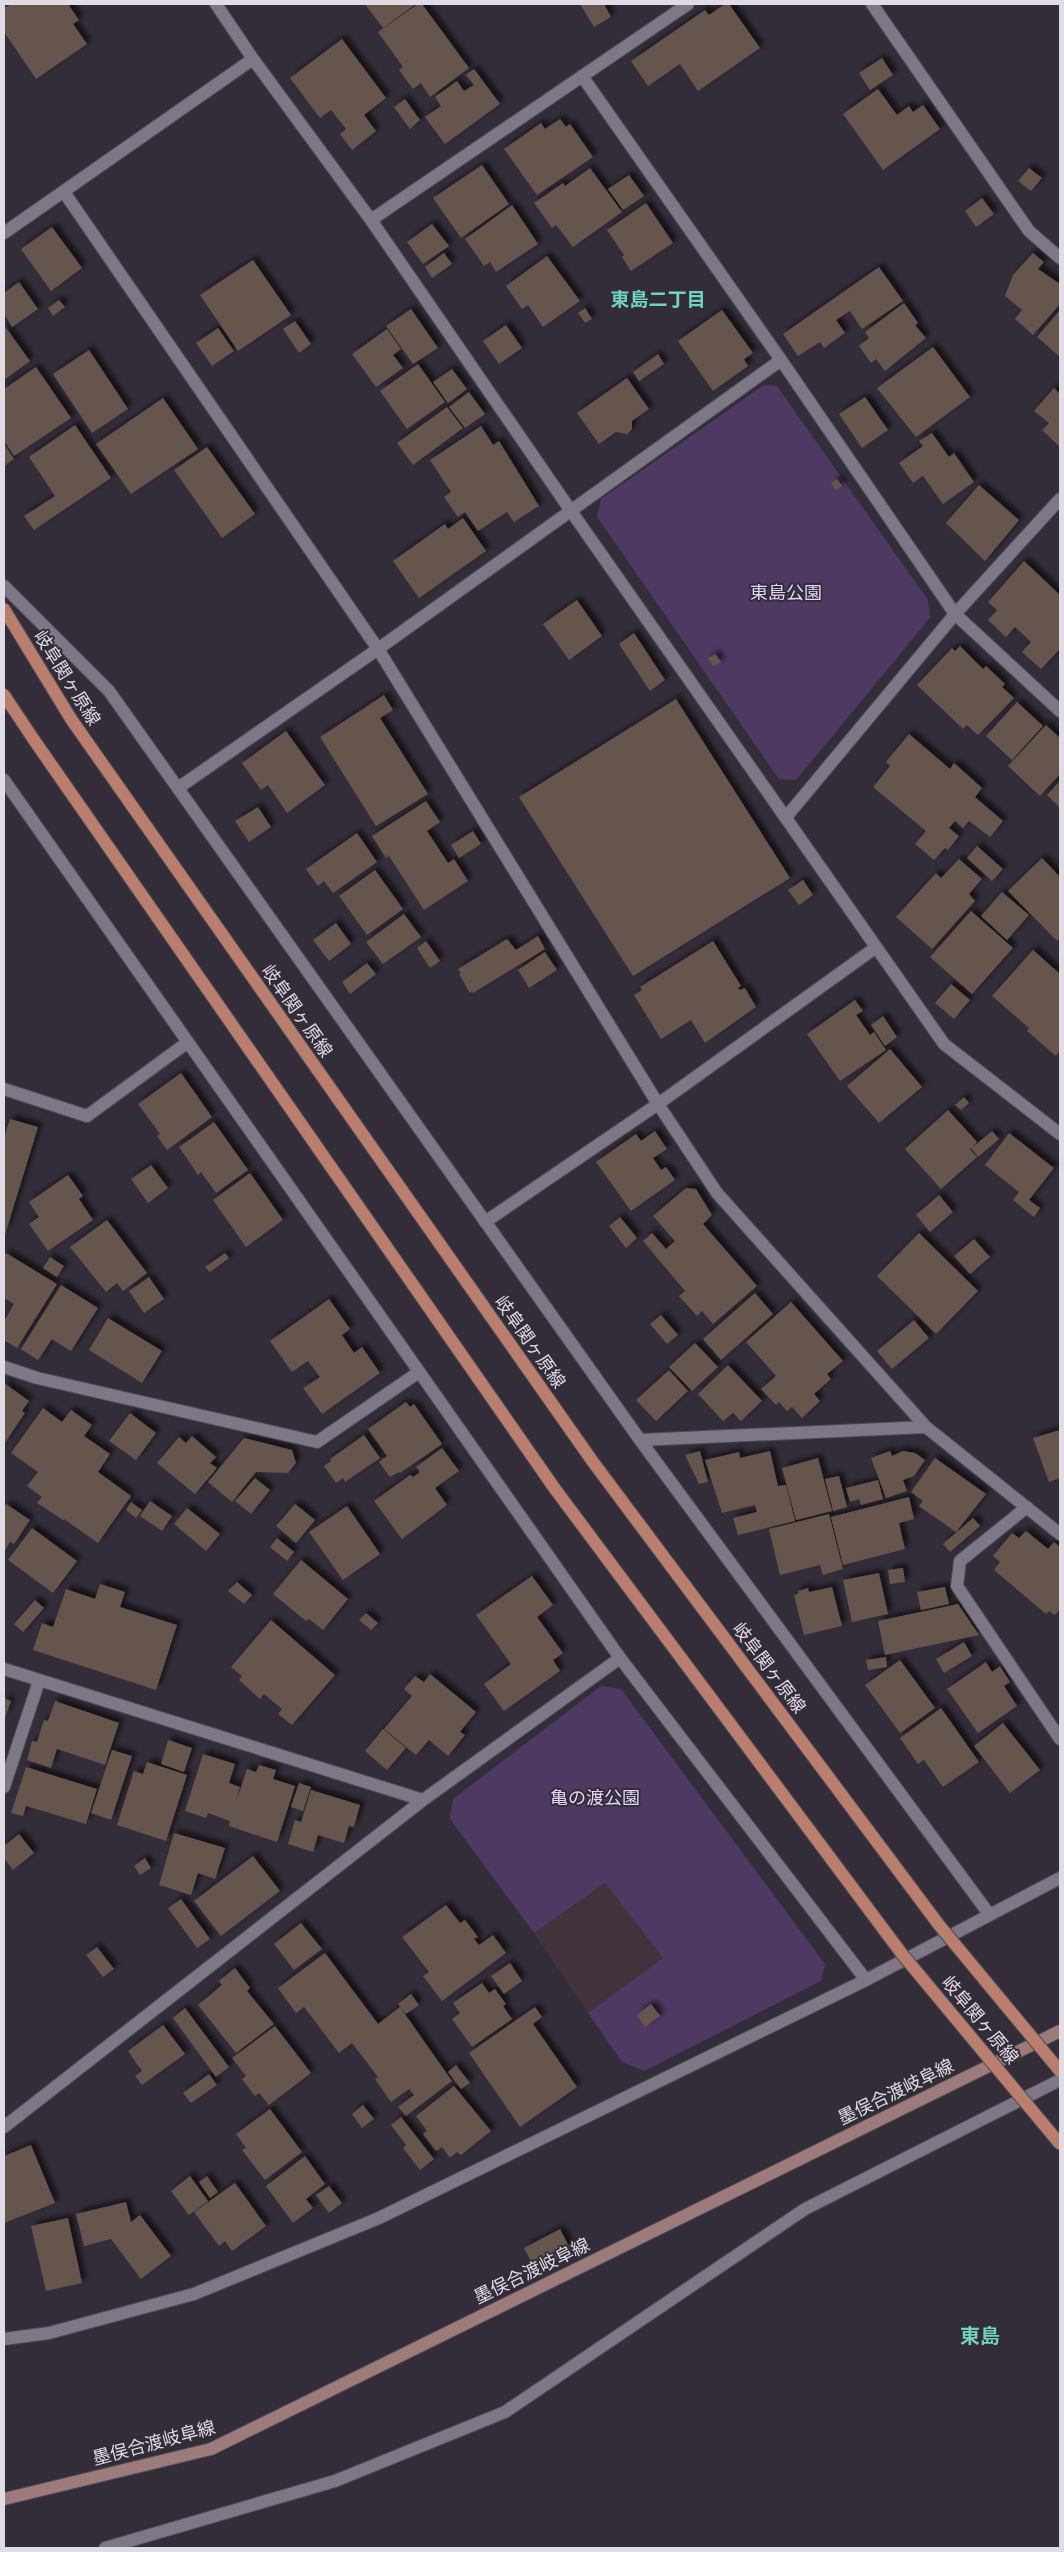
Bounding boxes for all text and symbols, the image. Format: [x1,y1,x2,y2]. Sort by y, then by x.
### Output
district label: 東島二丁目 [610,287,706,311]
park label: 東島公園 [750,581,822,604]
street label: 岐阜関ヶ原線 [29,626,106,730]
street label: 岐阜関ヶ原線 [257,960,338,1062]
street label: 岐阜関ヶ原線 [490,1291,571,1393]
street label: 岐阜関ヶ原線 [728,1618,811,1718]
park label: 亀の渡公園 [550,1786,640,1809]
street label: 岐阜関ヶ原線 [937,1971,1024,2068]
street label: 墨俣合渡岐阜線 [834,2054,957,2130]
street label: 墨俣合渡岐阜線 [470,2233,593,2309]
district label: 東島 [960,2323,1000,2348]
street label: 墨俣合渡岐阜線 [90,2415,218,2470]

